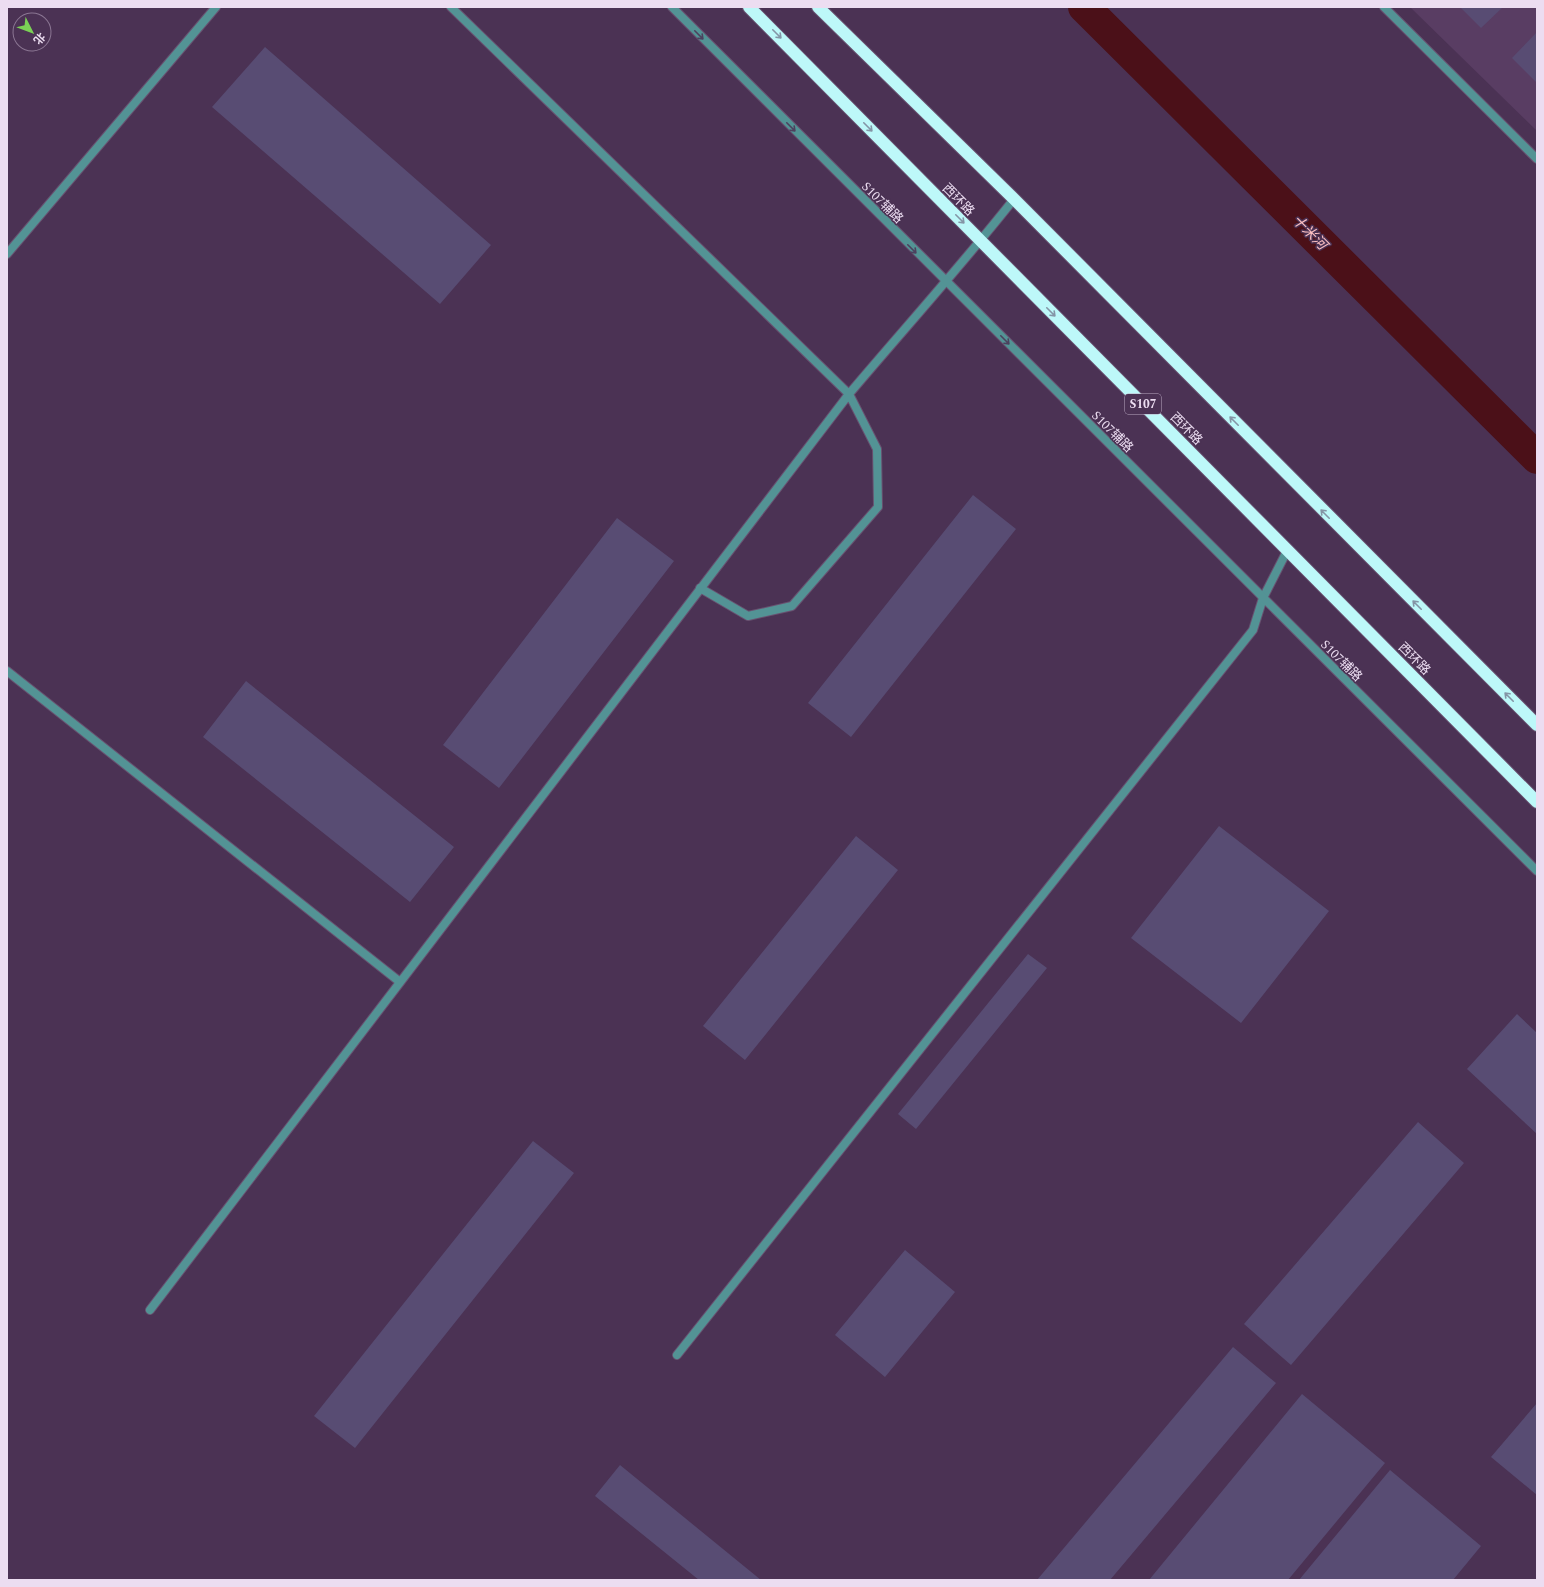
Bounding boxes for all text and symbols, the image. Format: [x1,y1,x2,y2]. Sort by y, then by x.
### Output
north arrow [12,12,52,52]
text: 北 [29,29,49,48]
one-way arrow [694,30,704,40]
one-way arrow [772,30,782,39]
one-way arrow [786,122,796,132]
one-way arrow [863,122,873,132]
street label: S107辅路 [857,177,908,228]
street label: 西环路 [937,179,979,221]
water label: 十米河 [1287,210,1334,257]
one-way arrow [955,214,965,224]
one-way arrow [907,244,917,254]
one-way arrow [1046,307,1056,317]
one-way arrow [1000,335,1009,345]
road number: S107 [1125,394,1161,414]
street label: S107辅路 [1087,406,1138,457]
street label: 西环路 [1165,408,1207,450]
one-way arrow [1229,416,1239,426]
one-way arrow [1320,509,1330,519]
one-way arrow [1412,600,1422,610]
street label: S107辅路 [1316,635,1367,686]
street label: 西环路 [1393,638,1435,680]
one-way arrow [1504,692,1514,702]

